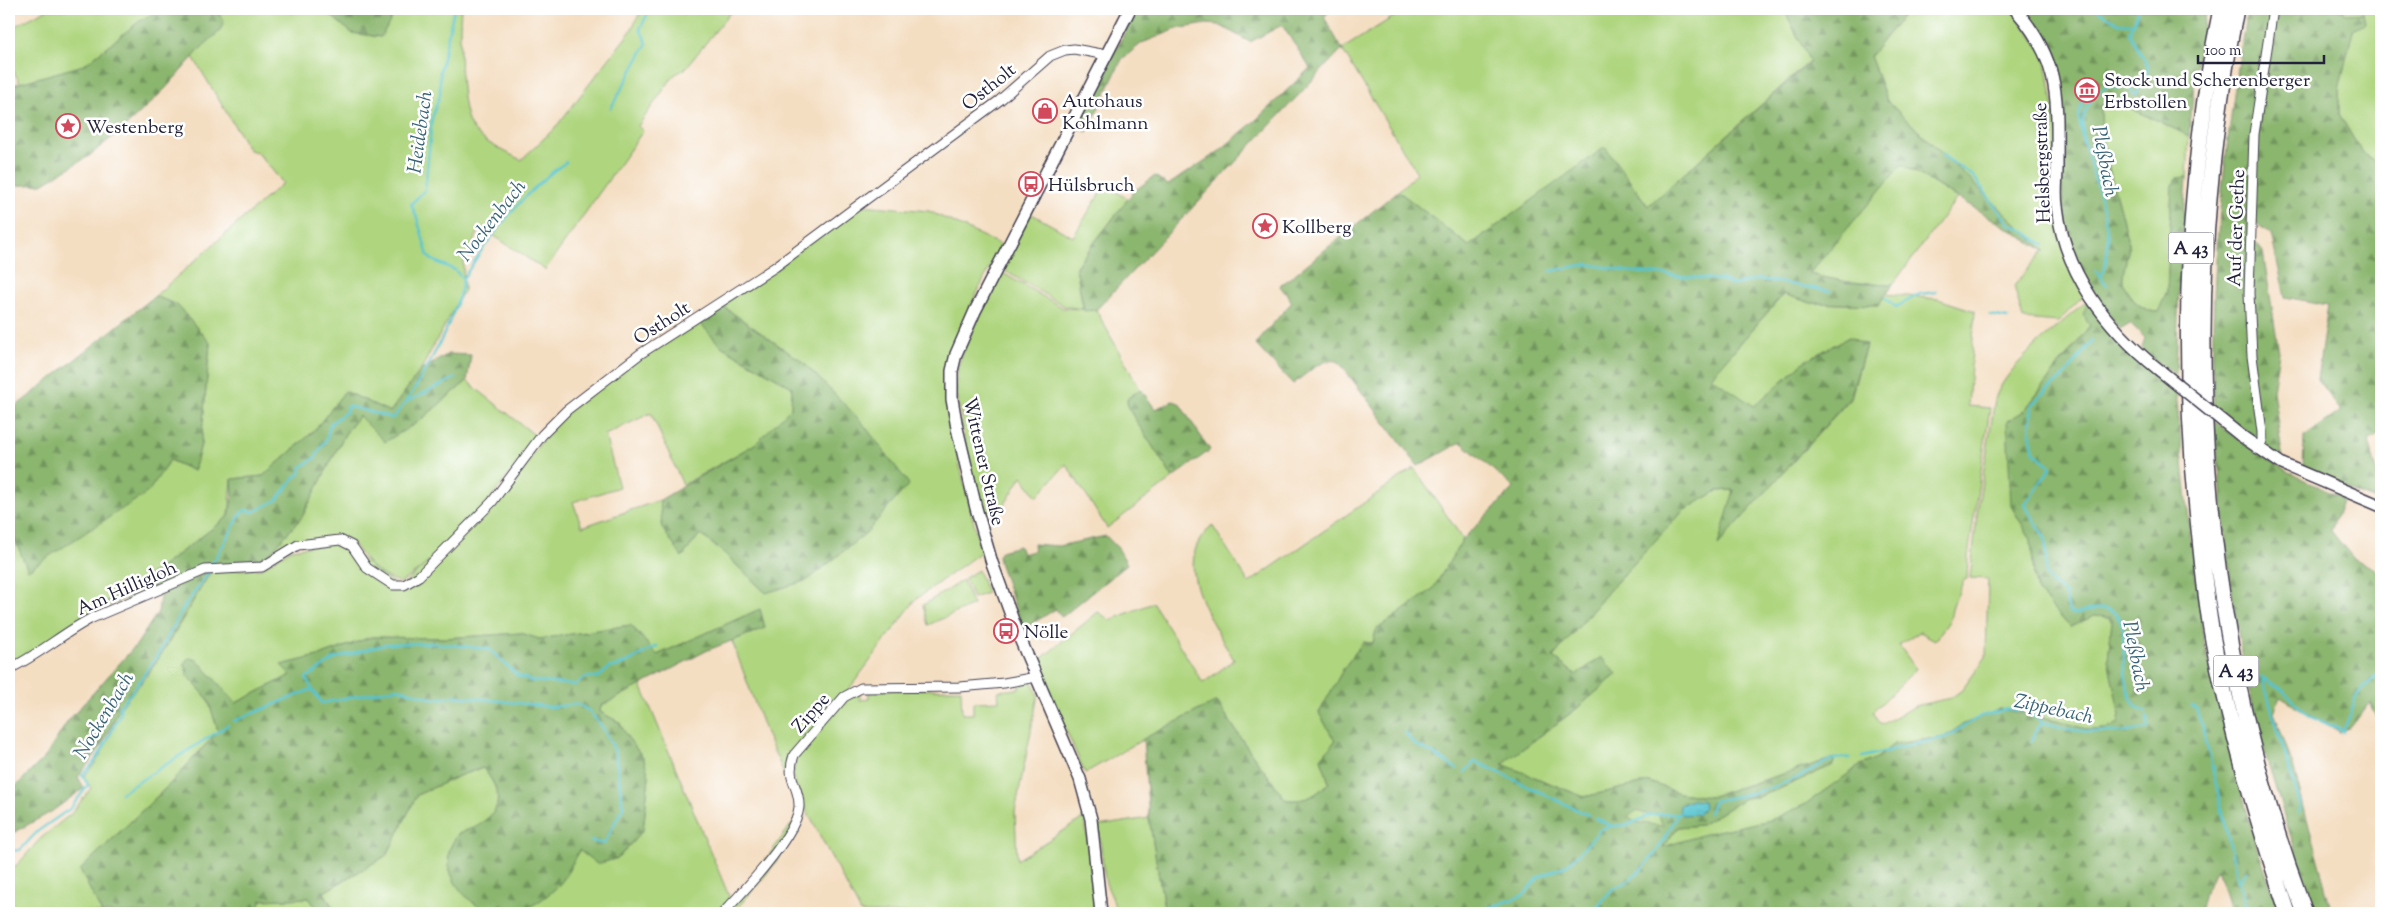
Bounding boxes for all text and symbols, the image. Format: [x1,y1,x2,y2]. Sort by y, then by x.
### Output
scale bar [2198,32,2324,64]
text: 100 m [2205,41,2242,62]
street label: Ostholt [957,57,1023,118]
place label: Stock und Scherenberger Erbstollen [2104,68,2310,117]
museum icon: Stock und Scherenberger Erbstollen [2074,77,2100,103]
water label: Heidebach [401,89,442,175]
place label: Autohaus Kohlmann [1062,89,1149,138]
shop icon: Autohaus Kohlmann [1032,98,1058,124]
street label: Helsbergstraße [2028,102,2059,224]
place icon: Westenberg [55,113,81,139]
place label: Westenberg [86,115,184,142]
water label: Pleßbach [2082,124,2125,200]
street label: Auf der Gethe [2222,169,2253,287]
bus stop icon: Hülsbruch [1018,171,1044,197]
place label: Hülsbruch [1048,173,1135,200]
water label: Nockenbach [452,174,534,269]
place icon: Kollberg [1252,213,1278,239]
place label: Kollberg [1282,215,1352,242]
road number: A 43 [2168,232,2214,264]
street label: Ostholt [629,295,697,353]
street label: Wittener Straße [955,395,1010,528]
street label: Am Hilligloh [72,555,182,623]
bus stop icon: Nölle [993,618,1019,644]
water label: Pleßbach [2113,619,2156,695]
place label: Nölle [1024,620,1069,647]
road number: A 43 [2214,656,2258,686]
water label: Nockenbach [68,667,143,765]
street label: Zippe [787,687,837,740]
water label: Zippebach [2011,688,2096,733]

